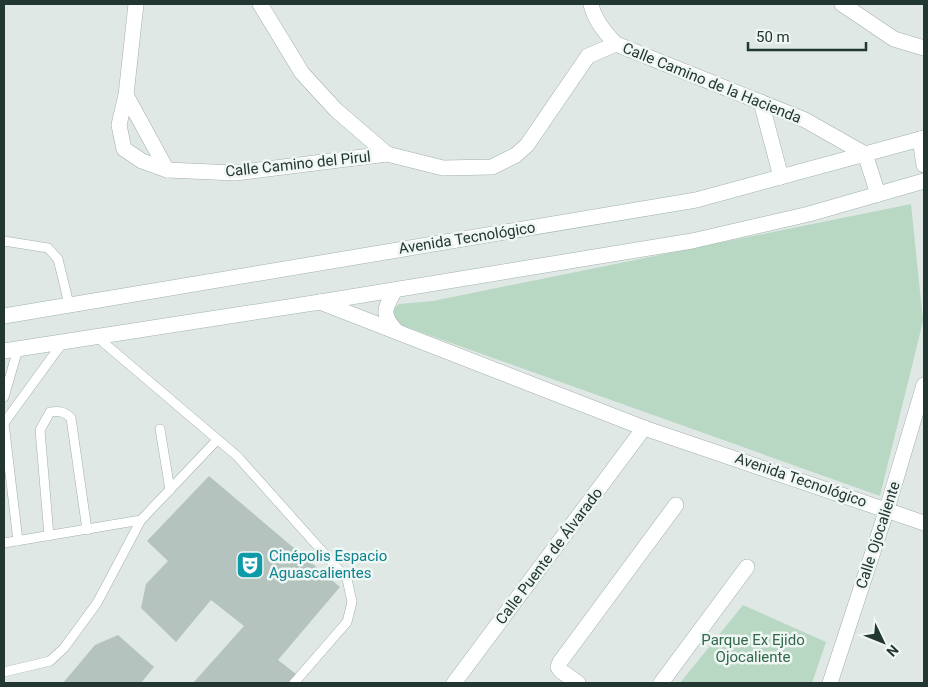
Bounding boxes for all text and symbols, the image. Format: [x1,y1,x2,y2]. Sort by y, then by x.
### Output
scale bar [748,20,866,52]
text: 50 m [756,28,790,46]
street label: Calle Camino de la Hacienda [620,39,804,127]
street label: Calle Camino del Pirul [224,147,372,181]
street label: Avenida Tecnológico [397,218,537,258]
street label: Avenida Tecnológico [733,449,869,511]
street label: Calle Ojocaliente [852,479,904,591]
street label: Calle Puente de Álvarado [492,484,606,628]
place label: Cinépolis Espacio Aguascalientes [269,547,387,582]
theatre icon: Cinépolis Espacio Aguascalientes [235,550,265,580]
north arrow [858,617,908,667]
park label: Parque Ex Ejido Ojocaliente [701,631,805,666]
text: N [883,642,902,660]

